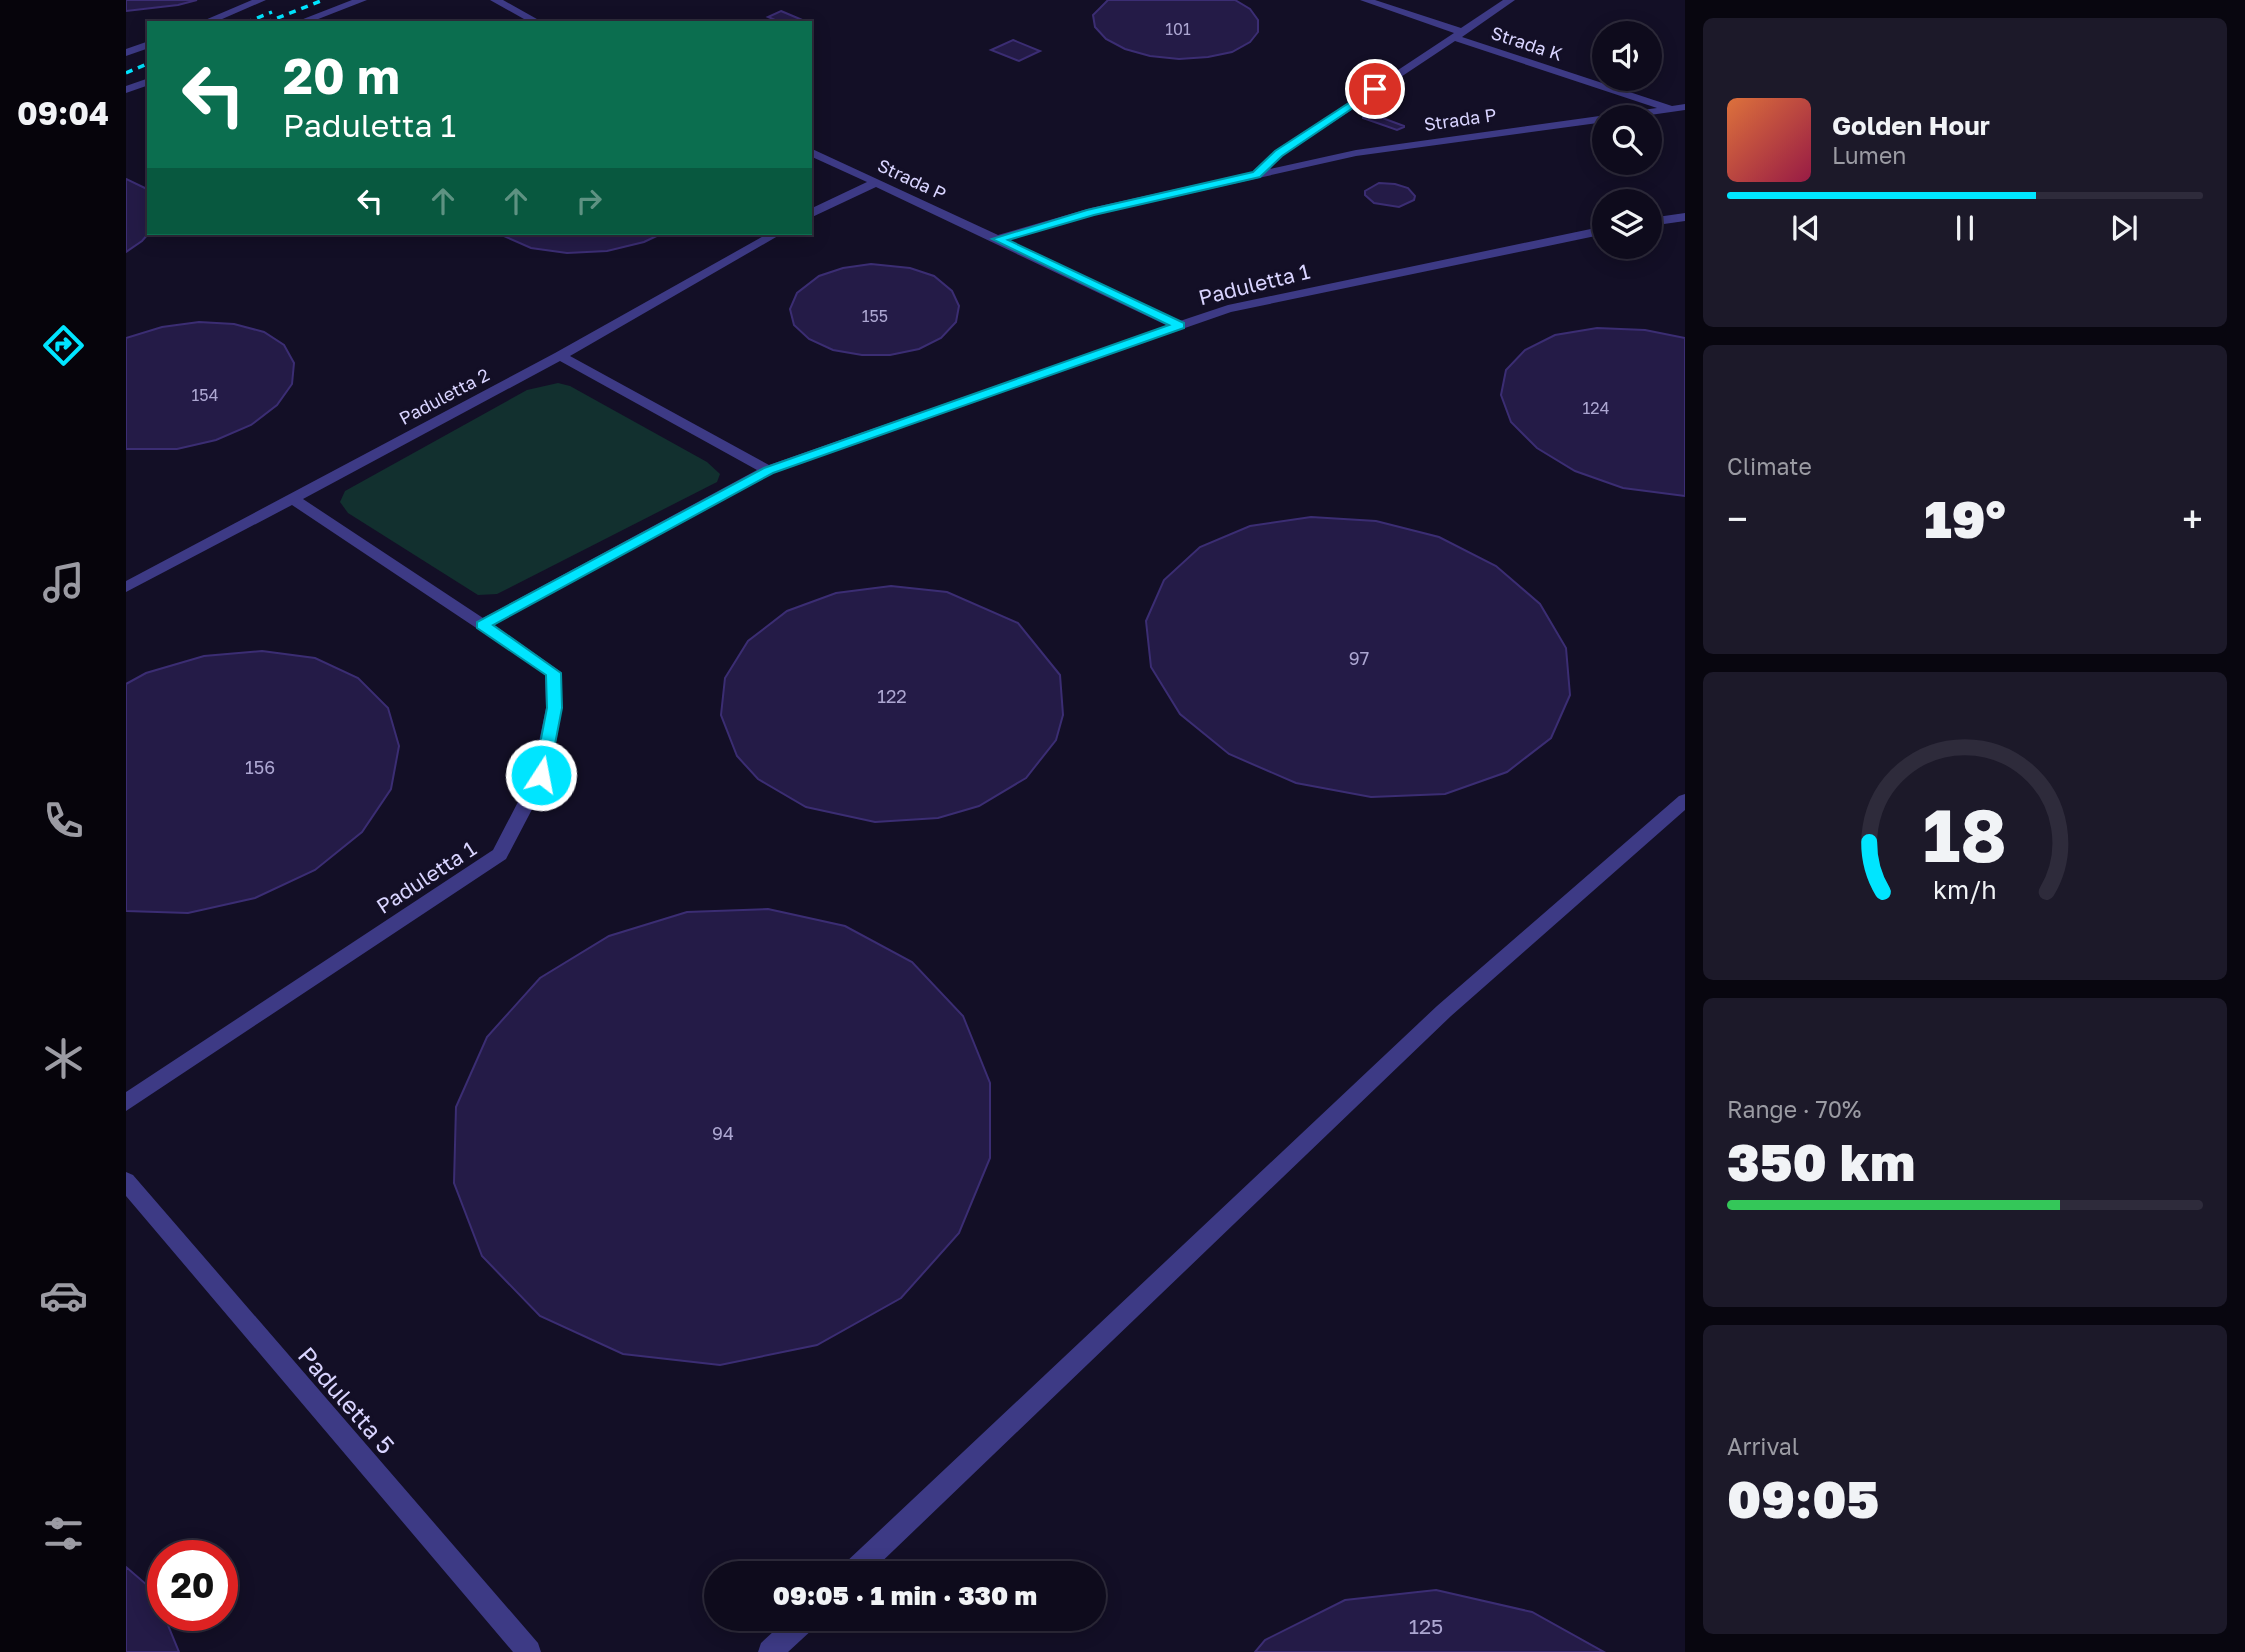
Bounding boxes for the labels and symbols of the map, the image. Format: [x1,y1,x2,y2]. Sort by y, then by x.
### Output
house number: 101 [1165,19,1191,39]
street label: Strada K [1489,21,1565,65]
pin [1345,59,1405,119]
street label: Strada P [1422,103,1498,135]
street label: Strada P [874,154,950,204]
street label: Paduletta 1 [1196,258,1312,310]
house number: 155 [862,306,888,326]
street label: Paduletta 2 [395,363,493,429]
house number: 154 [192,385,218,405]
house number: 124 [1583,398,1609,418]
house number: 97 [1349,647,1369,669]
house number: 122 [877,685,907,707]
position arrow [504,738,578,812]
house number: 156 [245,756,275,778]
street label: Paduletta 1 [371,835,481,919]
house number: 94 [712,1122,734,1144]
street label: Paduletta 5 [293,1341,401,1459]
speed limit sign: 20 [147,1540,238,1631]
house number: 125 [1409,1613,1443,1639]

